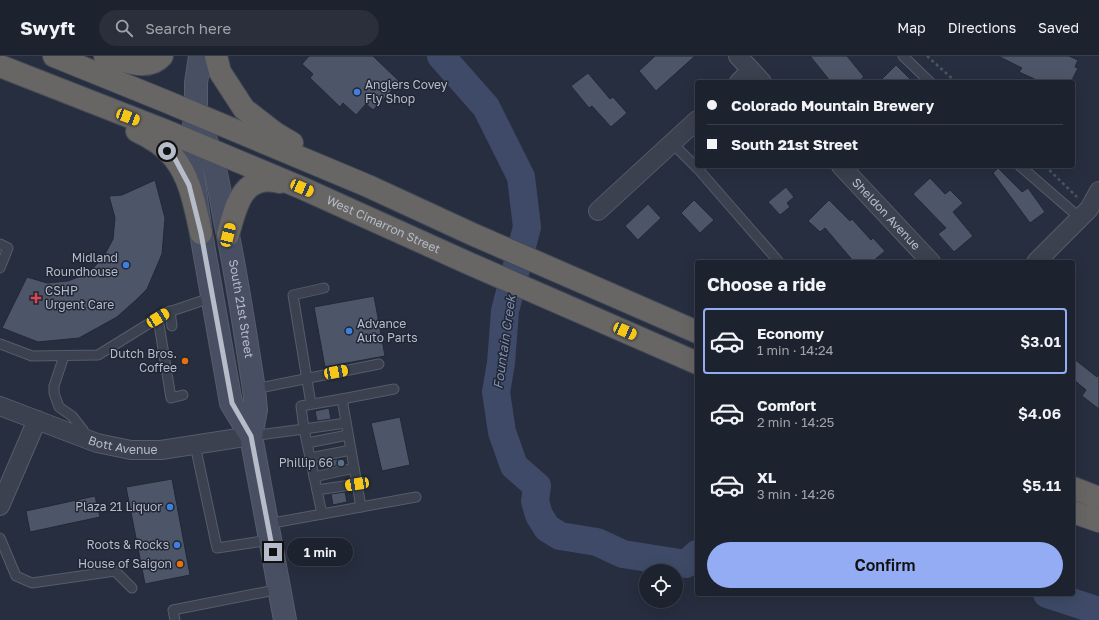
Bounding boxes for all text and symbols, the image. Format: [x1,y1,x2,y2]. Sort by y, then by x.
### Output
search box [99,10,379,46]
text: Swyft [20,16,75,39]
icon: search [113,17,135,39]
text: Search here [145,19,231,37]
text: Map [897,19,926,36]
text: Directions [948,19,1016,36]
text: Saved [1038,19,1079,36]
place label: Anglers Covey Fly Shop [365,77,448,106]
marker: Anglers Covey Fly Shop [352,87,362,97]
text: Colorado Mountain Brewery [731,96,934,114]
car [115,107,141,127]
text: South 21st Street [731,135,858,153]
route start [158,142,176,160]
street label: Sheldon Avenue [849,175,924,253]
car [289,178,315,198]
street label: West Cimarron Street [324,192,443,257]
car [219,222,237,248]
place label: Midland Roundhouse [46,250,118,279]
street label: South 21st Street [226,258,257,359]
marker: Midland Roundhouse [121,260,131,270]
text: Choose a ride [707,273,826,295]
place label: CSHP Urgent Care [45,283,114,312]
marker: CSHP Urgent Care [30,292,42,304]
water label: Fountain Creek [489,292,519,390]
car [145,307,171,329]
place label: Advance Auto Parts [357,316,418,345]
car [612,321,638,341]
icon: car [709,323,745,359]
text: Economy [757,324,824,342]
marker: Advance Auto Parts [344,326,354,336]
text: $3.01 [1020,332,1061,350]
text: 1 min · 14:24 [757,342,834,358]
place label: Dutch Bros. Coffee [110,346,177,375]
marker: Dutch Bros. Coffee [180,356,190,366]
car [323,364,349,380]
icon: car [709,395,745,431]
text: Comfort [757,396,816,414]
text: $4.06 [1018,404,1061,422]
text: 2 min · 14:25 [757,414,834,430]
street label: Bott Avenue [86,432,158,457]
place label: Phillip 66 [279,455,333,470]
marker: Phillip 66 [336,458,346,468]
icon: car [709,467,745,503]
text: XL [757,468,776,486]
car [344,476,370,492]
text: $5.11 [1022,476,1061,494]
text: 3 min · 14:26 [757,486,835,502]
place label: Plaza 21 Liquor [75,499,162,514]
marker: Plaza 21 Liquor [165,502,175,512]
place label: Roots & Rocks [86,537,169,552]
callout: 1 min [287,538,353,566]
marker: Roots & Rocks [172,540,182,550]
button: Confirm [707,542,1063,588]
route end [264,543,282,561]
text: 1 min [304,544,336,560]
place label: House of Saigon [78,556,172,571]
marker: House of Saigon [175,559,185,569]
map controls [639,564,683,608]
button: locate [639,564,683,608]

